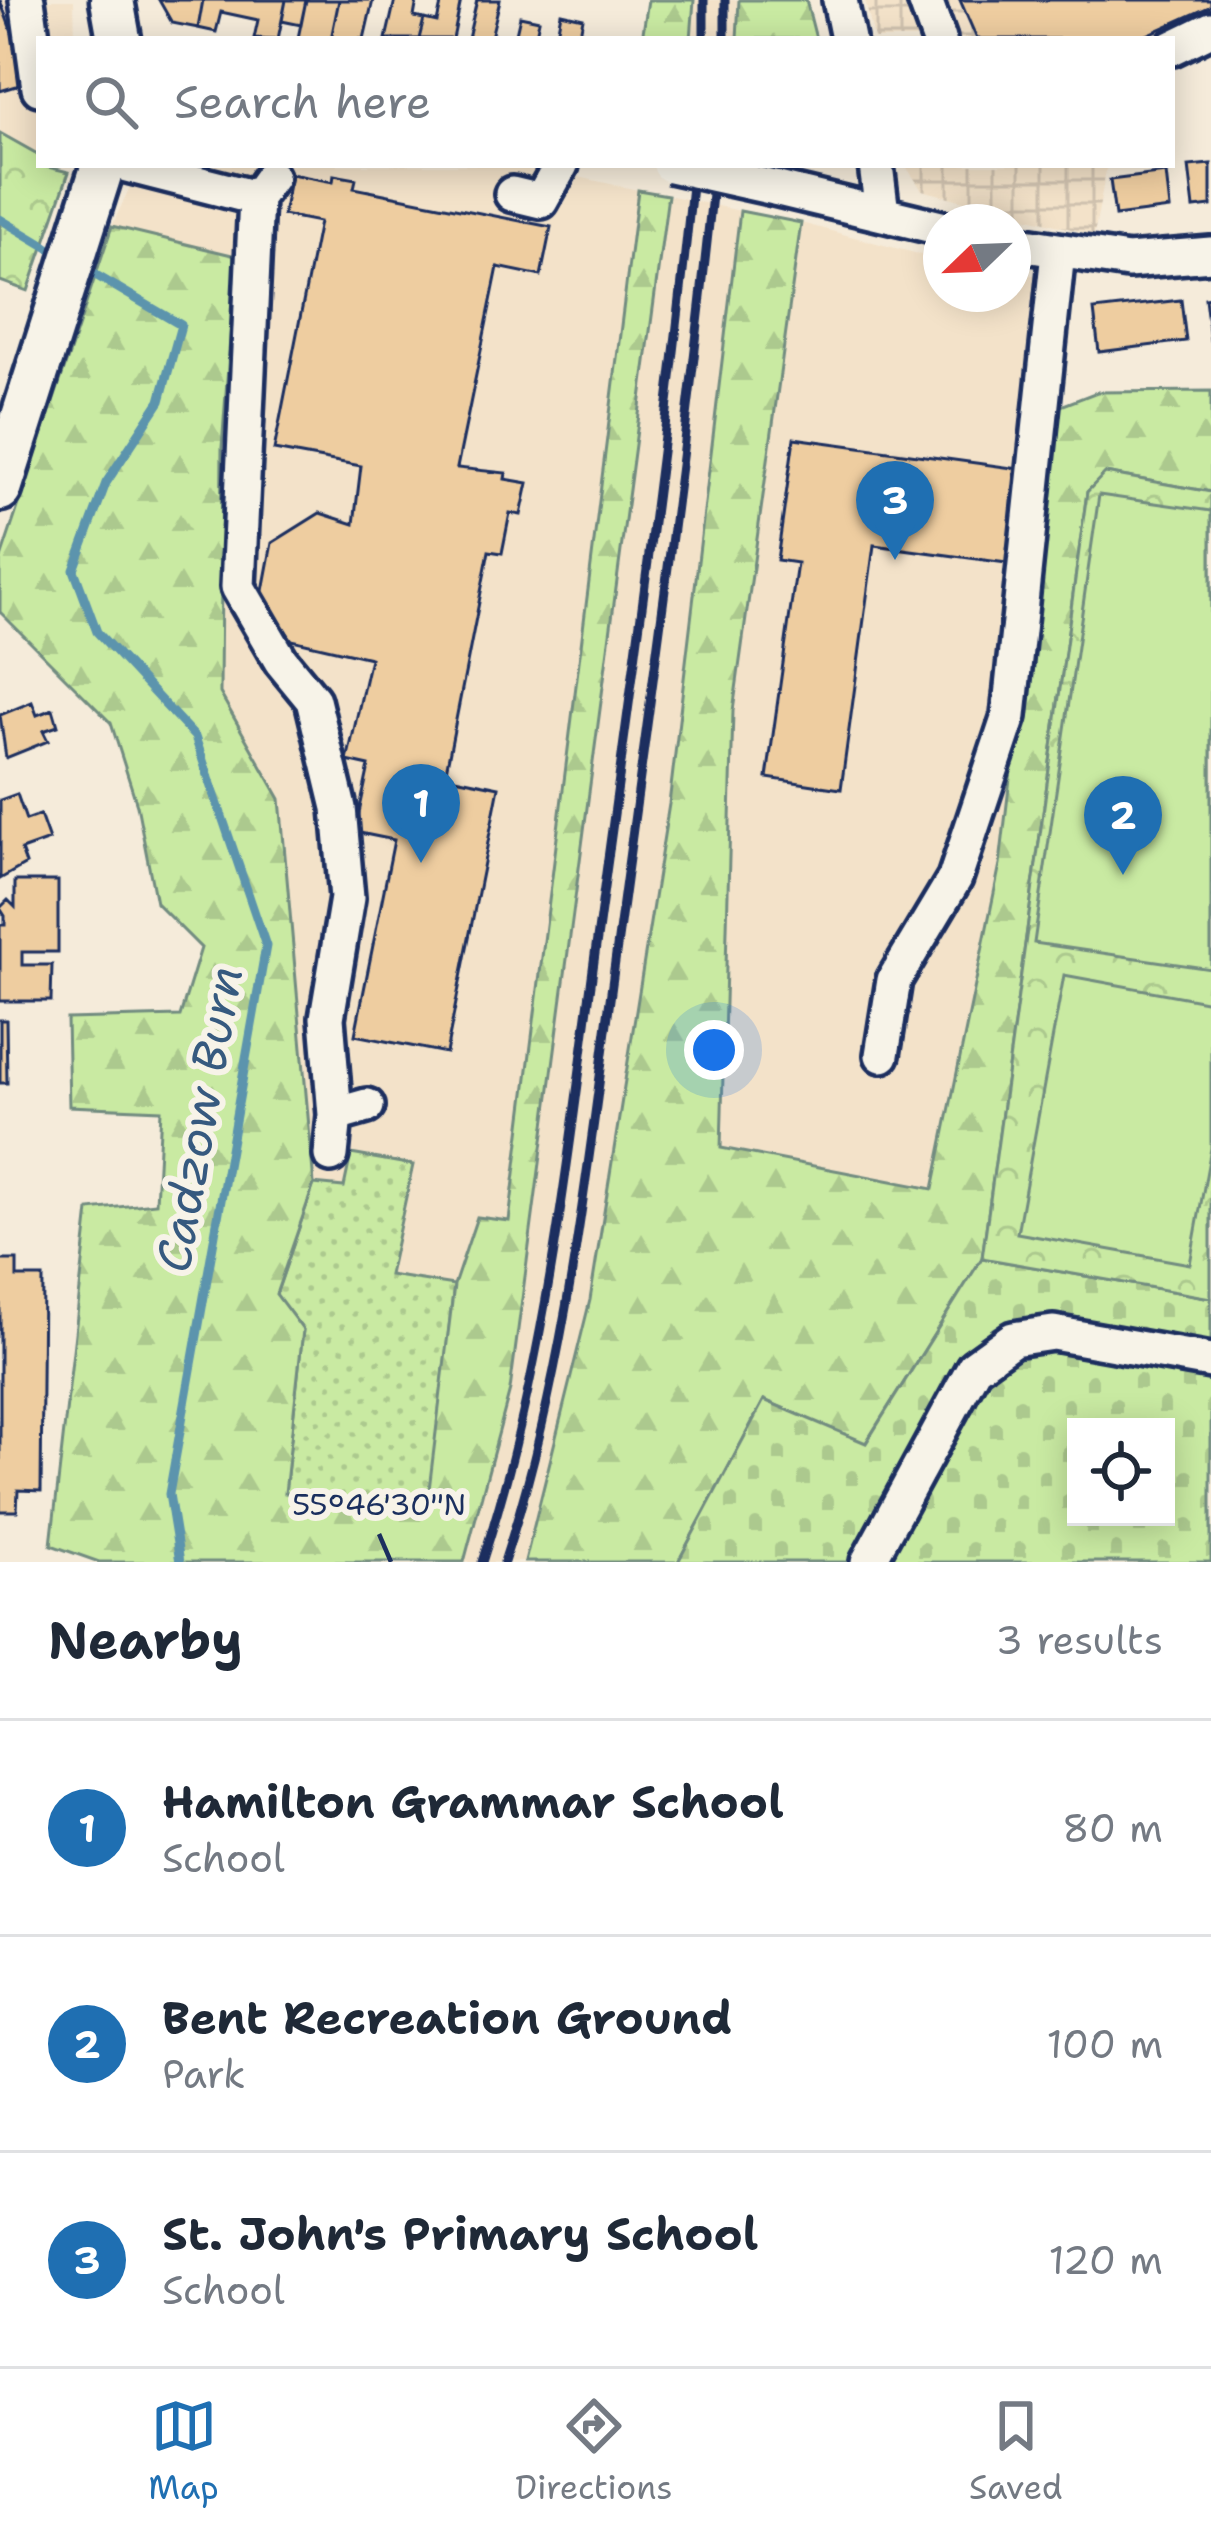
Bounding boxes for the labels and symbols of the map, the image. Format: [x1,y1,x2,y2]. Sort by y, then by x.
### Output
north arrow [923,204,1031,312]
pin: 3 [856,461,934,560]
pin: 1 [382,764,460,863]
pin: 2 [1084,776,1162,875]
water label: Cadzow Burn [141,961,257,1277]
your location [684,1020,744,1080]
text: 55°46'30"N [292,1484,466,1525]

